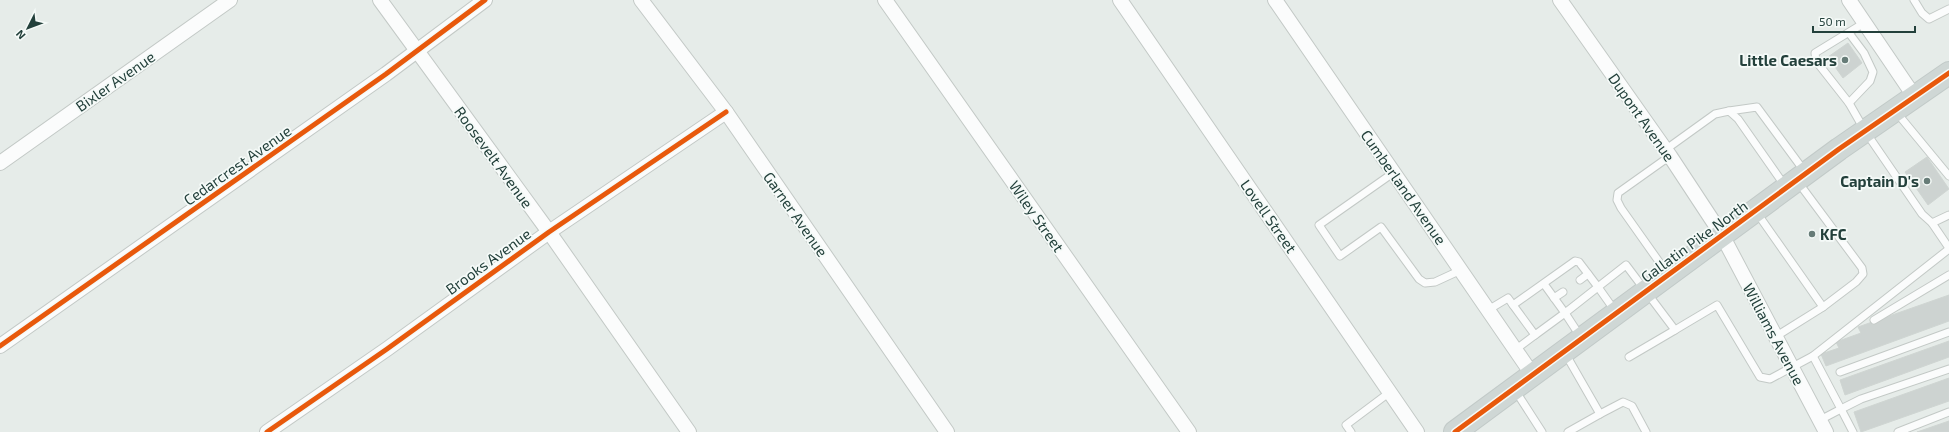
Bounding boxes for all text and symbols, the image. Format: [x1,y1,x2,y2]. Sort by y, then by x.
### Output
north arrow [8,8,48,48]
scale bar [1813,8,1915,34]
text: 50 m [1819,14,1846,28]
text: N [13,28,28,42]
street label: Bixler Avenue [72,47,158,115]
place label: Little Caesars [1739,51,1837,69]
marker: Little Caesars [1840,55,1850,65]
street label: Dupont Avenue [1605,69,1679,165]
street label: Roosevelt Avenue [451,103,537,211]
street label: Cedarcrest Avenue [180,121,294,209]
street label: Cumberland Avenue [1358,126,1450,248]
street label: Garner Avenue [760,168,832,260]
place label: Captain D's [1840,172,1919,190]
street label: Lovell Street [1237,176,1301,256]
marker: Captain D's [1922,176,1932,186]
street label: Wiley Street [1006,177,1068,255]
street label: Gallatin Pike North [1637,196,1751,286]
street label: Brooks Avenue [442,224,534,298]
place label: KFC [1820,225,1847,243]
marker: KFC [1807,229,1817,239]
street label: Williams Avenue [1740,280,1808,388]

